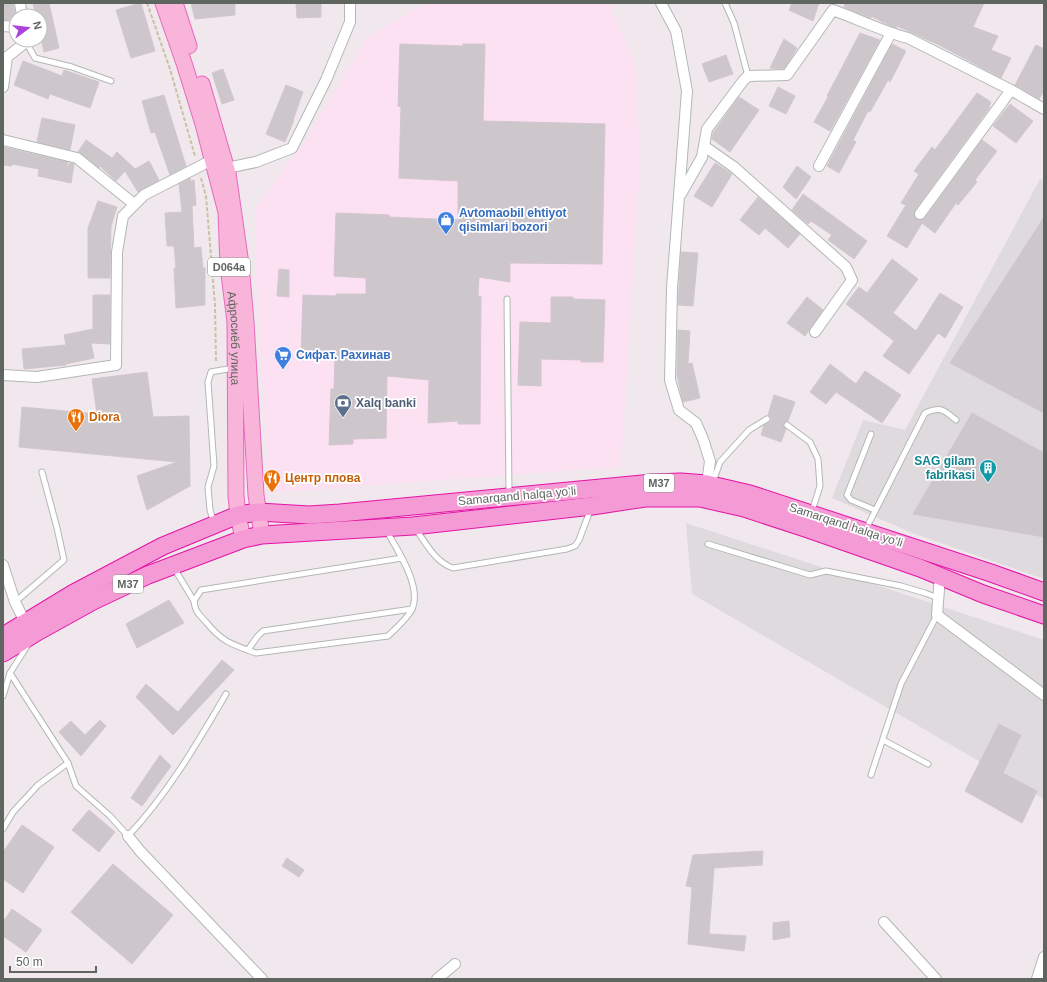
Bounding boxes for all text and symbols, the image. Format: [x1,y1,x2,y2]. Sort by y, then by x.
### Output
north arrow [8,8,48,48]
text: N [31,20,44,31]
place label: Avtomaobil ehtiyot qisimlari bozori [459,206,567,234]
shop icon: Avtomaobil ehtiyot qisimlari bozori [436,210,456,235]
road number: D064a [208,258,250,276]
street label: Афросиёб улица [224,290,242,385]
supermarket icon: Сифат. Рахинав [273,345,293,370]
place label: Сифат. Рахинав [296,348,391,362]
bank icon: Xalq banki [333,393,353,418]
place label: Xalq banki [356,396,416,410]
restaurant icon: Diora [66,407,86,432]
place label: Diora [89,410,120,424]
place label: SAG gilam fabrikasi [914,454,975,482]
building icon: SAG gilam fabrikasi [978,458,998,483]
restaurant icon: Центр плова [262,468,282,493]
place label: Центр плова [285,471,361,485]
road number: M37 [644,474,674,492]
street label: Samarqand halqa yoʻli [457,484,577,508]
street label: Samarqand halqa yoʻli [787,500,905,550]
road number: M37 [113,575,143,593]
scale bar [10,948,96,974]
text: 50 m [16,955,43,969]

